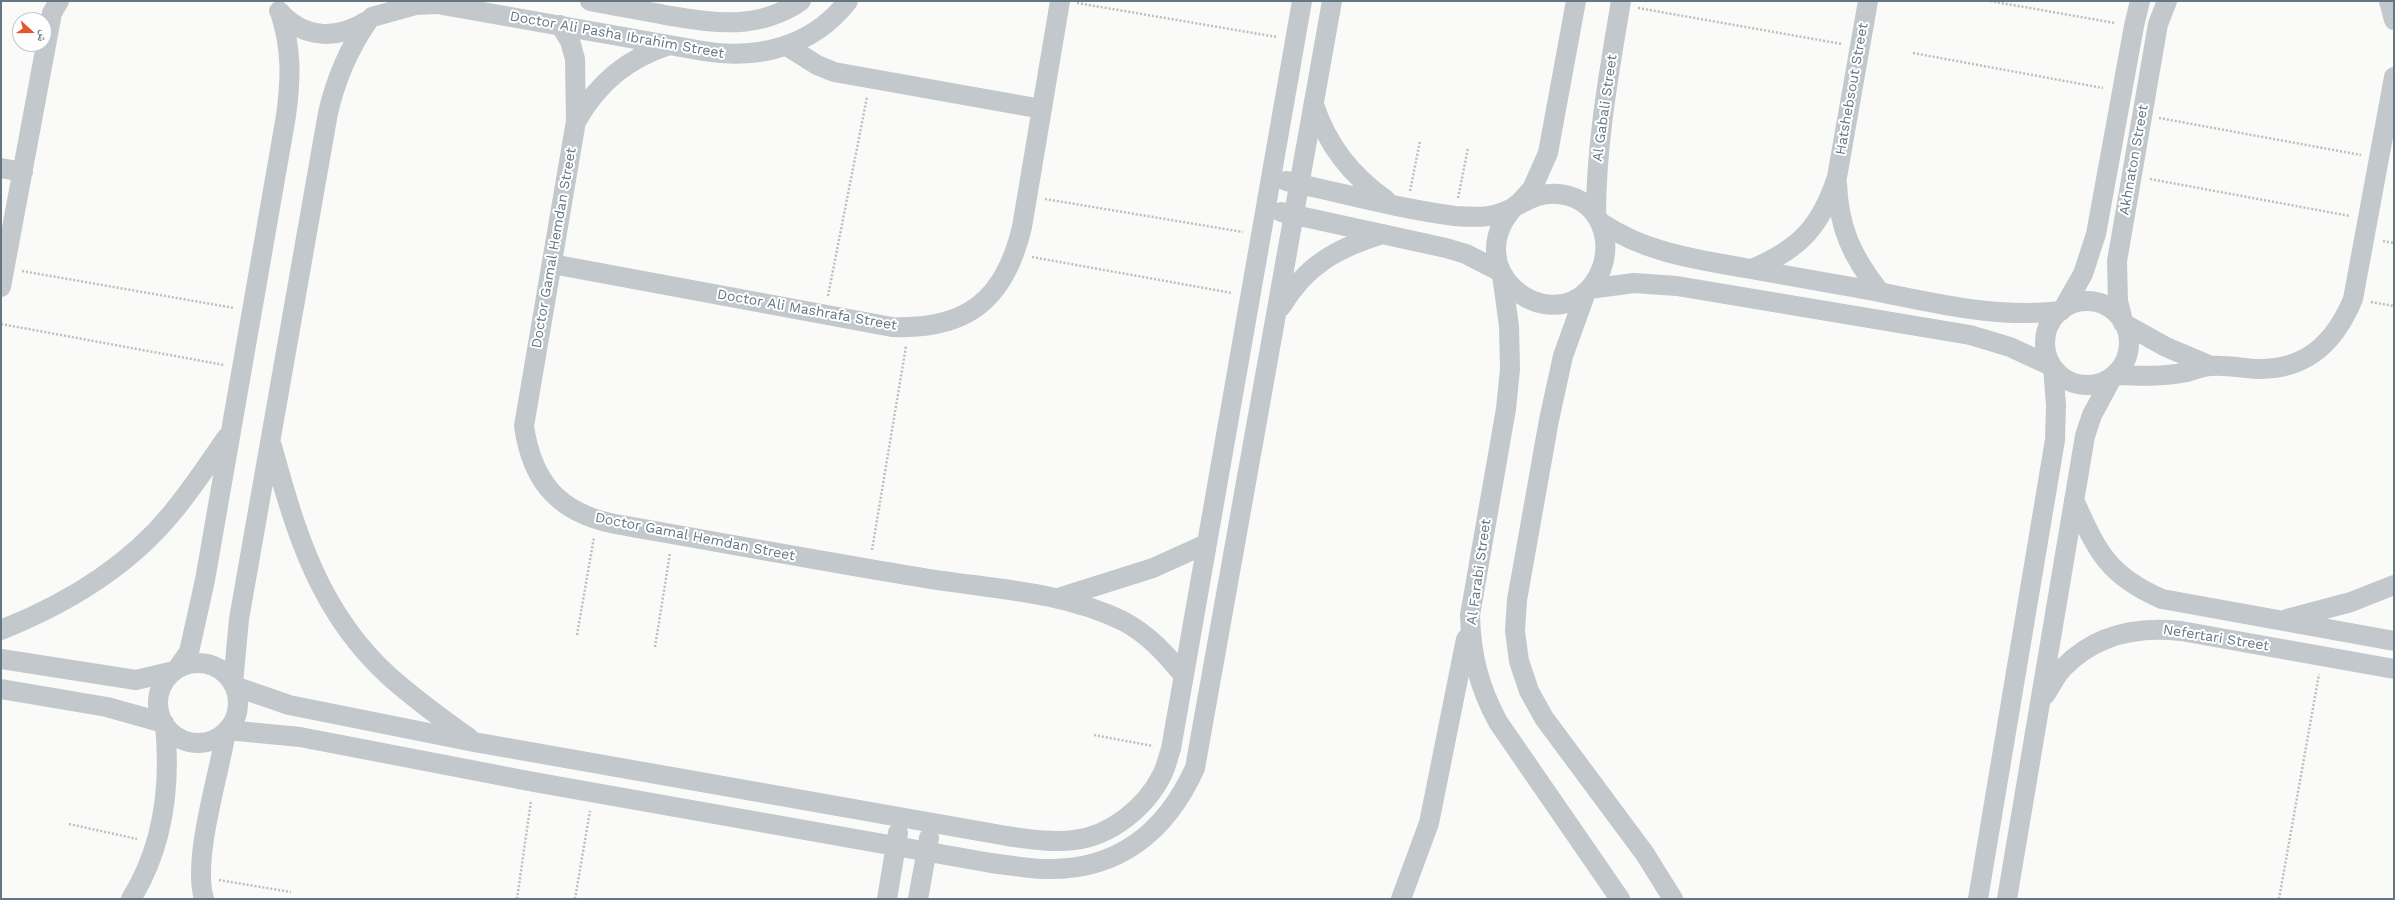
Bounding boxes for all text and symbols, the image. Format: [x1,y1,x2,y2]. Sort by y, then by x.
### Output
street label: Doctor Ali Pasha Ibrahim Street [509,8,725,62]
north arrow [12,12,52,52]
street label: Hatshebsout Street [1832,22,1872,156]
text: ش [35,28,51,44]
street label: Al Gabali Street [1589,53,1621,163]
street label: Akhnaton Street [2116,103,2152,217]
street label: Doctor Gamal Hemdan Street [528,146,580,350]
street label: Doctor Ali Mashrafa Street [716,286,898,334]
street label: Doctor Gamal Hemdan Street [594,509,796,565]
street label: Al Farabi Street [1463,518,1495,626]
street label: Nefertari Street [2162,621,2270,655]

